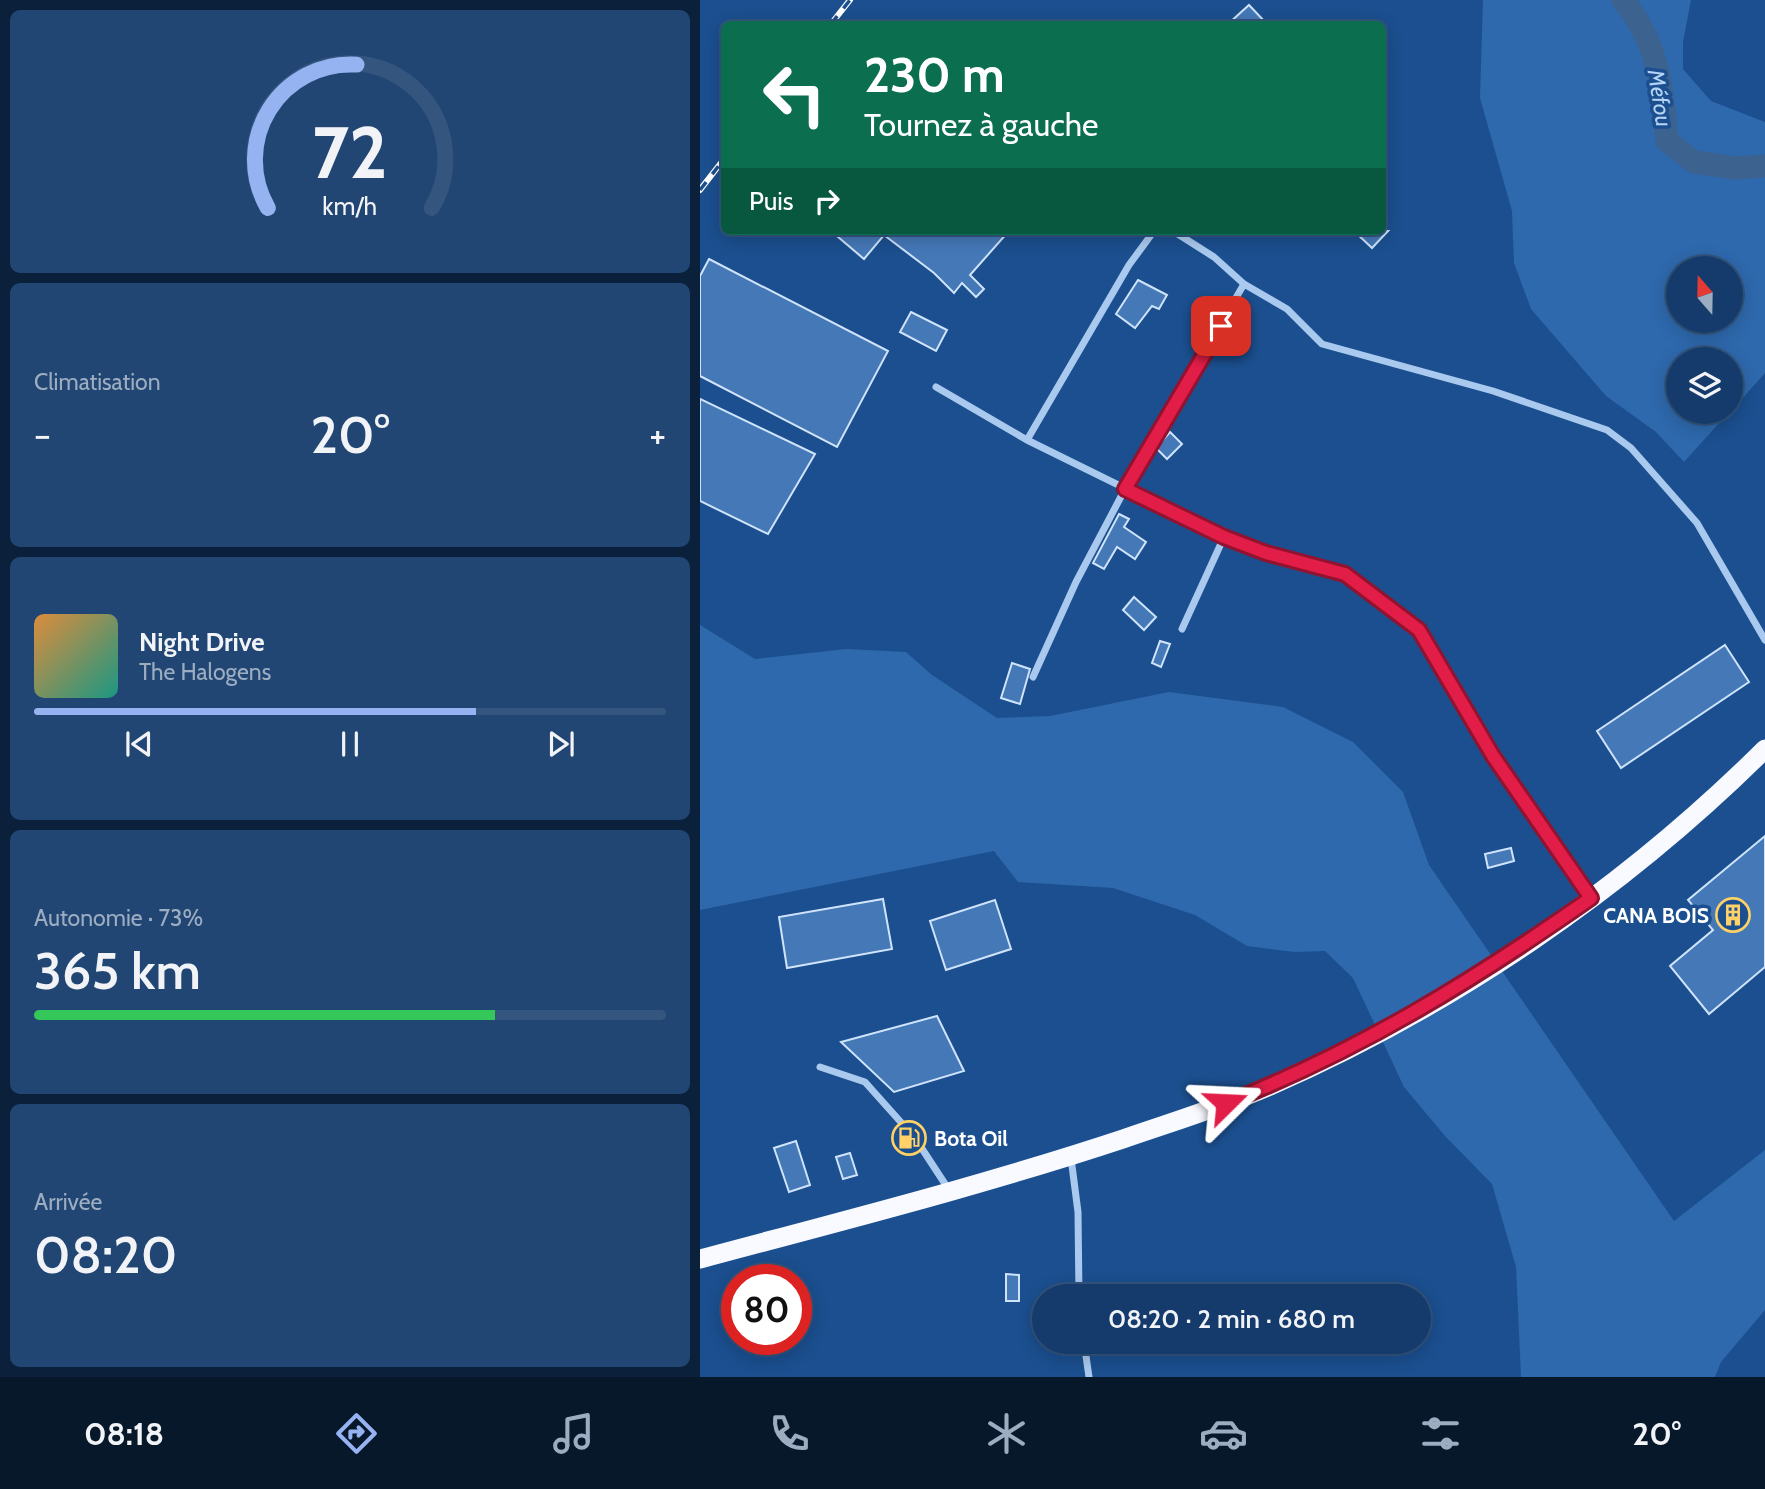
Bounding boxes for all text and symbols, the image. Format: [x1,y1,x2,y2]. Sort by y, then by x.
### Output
text: 230 m [864,45,1005,104]
icon: left [749,49,840,140]
water label: Méfou [1642,66,1678,129]
text: Tournez à gauche [864,105,1098,144]
text: 72 [312,108,388,196]
icon: right [808,182,846,220]
text: Puis [749,185,794,217]
text: km/h [323,191,377,221]
north arrow [1666,256,1743,332]
map controls [1666,256,1743,424]
pin [1191,296,1251,356]
icon: arrive [1202,307,1240,345]
button: layers [1666,347,1743,424]
text: Climatisation [34,368,161,396]
text: 20° [310,403,390,466]
text: − [34,411,51,458]
text: + [649,411,666,458]
text: Night Drive [139,626,265,658]
text: The Halogens [139,658,271,686]
icon: previous [120,725,158,763]
icon: pause [331,725,369,763]
icon: next [542,725,580,763]
building icon: CANA BOIS [1714,896,1752,934]
place label: CANA BOIS [1603,903,1709,928]
text: Autonomie · 73% [34,904,203,932]
text: 365 km [34,939,201,1002]
position arrow [1189,1066,1263,1140]
fuel station icon: Bota Oil [890,1119,928,1157]
place label: Bota Oil [934,1126,1008,1151]
text: Arrivée [34,1188,102,1216]
text: 08:20 [34,1223,177,1286]
speed limit sign: 80 [721,1264,812,1355]
text: 08:20 · 2 min · 680 m [1108,1303,1355,1335]
icon: directions [332,1409,381,1458]
icon: music [549,1409,598,1458]
icon: phone [765,1409,814,1458]
icon: climate [982,1409,1031,1458]
icon: car [1199,1409,1248,1458]
icon: filters [1416,1409,1465,1458]
text: 08:18 [84,1414,164,1453]
text: 20° [1632,1414,1681,1453]

